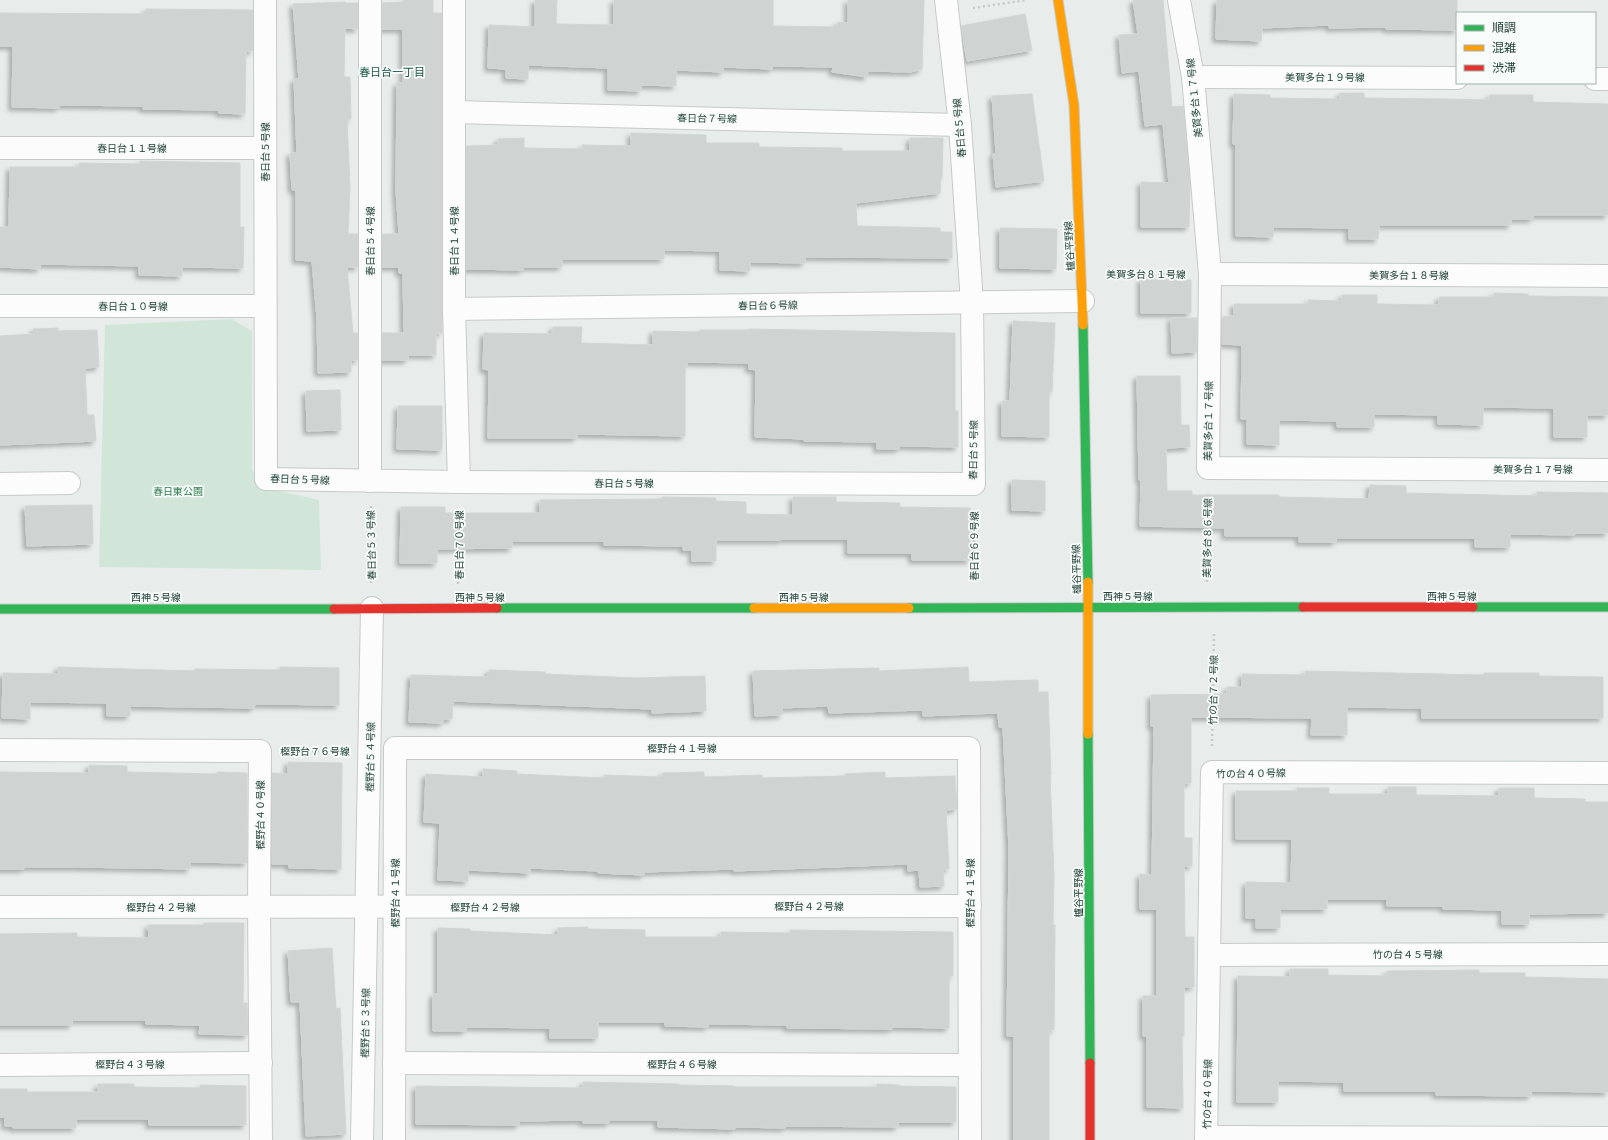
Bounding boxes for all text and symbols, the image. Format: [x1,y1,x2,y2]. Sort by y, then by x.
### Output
legend [1456,12,1596,84]
text: 順調 [1492,21,1516,35]
text: 混雑 [1492,41,1516,55]
street label: 美賀多台１７号線 [1185,58,1204,138]
text: 渋滞 [1492,61,1516,75]
district label: 春日台一丁目 [359,66,425,78]
street label: 美賀多台１９号線 [1285,72,1365,83]
street label: 春日台５号線 [951,98,968,158]
street label: 春日台７号線 [677,112,737,125]
street label: 春日台５号線 [260,122,271,182]
street label: 春日台１１号線 [97,143,167,154]
street label: 春日台５４号線 [365,206,376,276]
street label: 春日台１４号線 [449,206,460,276]
street label: 櫨谷平野線 [1063,221,1076,271]
street label: 美賀多台８１号線 [1106,269,1186,280]
street label: 美賀多台１８号線 [1369,270,1449,281]
street label: 春日台６号線 [738,299,798,312]
street label: 春日台１０号線 [98,301,168,312]
street label: 美賀多台１７号線 [1202,381,1215,461]
street label: 春日台５号線 [967,420,980,480]
street label: 美賀多台１７号線 [1493,464,1573,475]
street label: 春日台５号線 [270,473,330,486]
street label: 春日台５号線 [594,478,654,489]
park label: 春日東公園 [153,486,203,497]
street label: 美賀多台８６号線 [1201,498,1214,578]
street label: 春日台５３号線 [365,510,378,580]
street label: 春日台７０号線 [454,510,465,580]
street label: 春日台６９号線 [969,511,980,581]
street label: 櫨谷平野線 [1071,544,1082,594]
street label: 西神５号線 [1103,591,1153,602]
street label: 西神５号線 [1427,591,1477,602]
street label: 西神５号線 [131,592,181,603]
street label: 西神５号線 [455,592,505,603]
street label: 西神５号線 [779,592,829,603]
street label: 竹の台７２号線 [1207,655,1220,725]
street label: 樫野台５４号線 [364,722,377,792]
street label: 樫野台４１号線 [647,743,717,754]
street label: 樫野台７６号線 [280,746,350,757]
street label: 竹の台４０号線 [1216,767,1286,780]
street label: 樫野台４０号線 [255,780,266,850]
street label: 樫野台４１号線 [390,858,401,928]
street label: 樫野台４１号線 [965,858,976,928]
street label: 櫨谷平野線 [1073,868,1084,918]
street label: 樫野台４２号線 [774,901,844,912]
street label: 樫野台４２号線 [126,902,196,913]
street label: 樫野台４２号線 [450,902,520,913]
street label: 竹の台４５号線 [1373,949,1443,960]
street label: 樫野台５３号線 [359,988,372,1058]
street label: 樫野台４３号線 [95,1059,165,1070]
street label: 樫野台４６号線 [647,1059,717,1070]
street label: 竹の台４０号線 [1201,1059,1214,1129]

